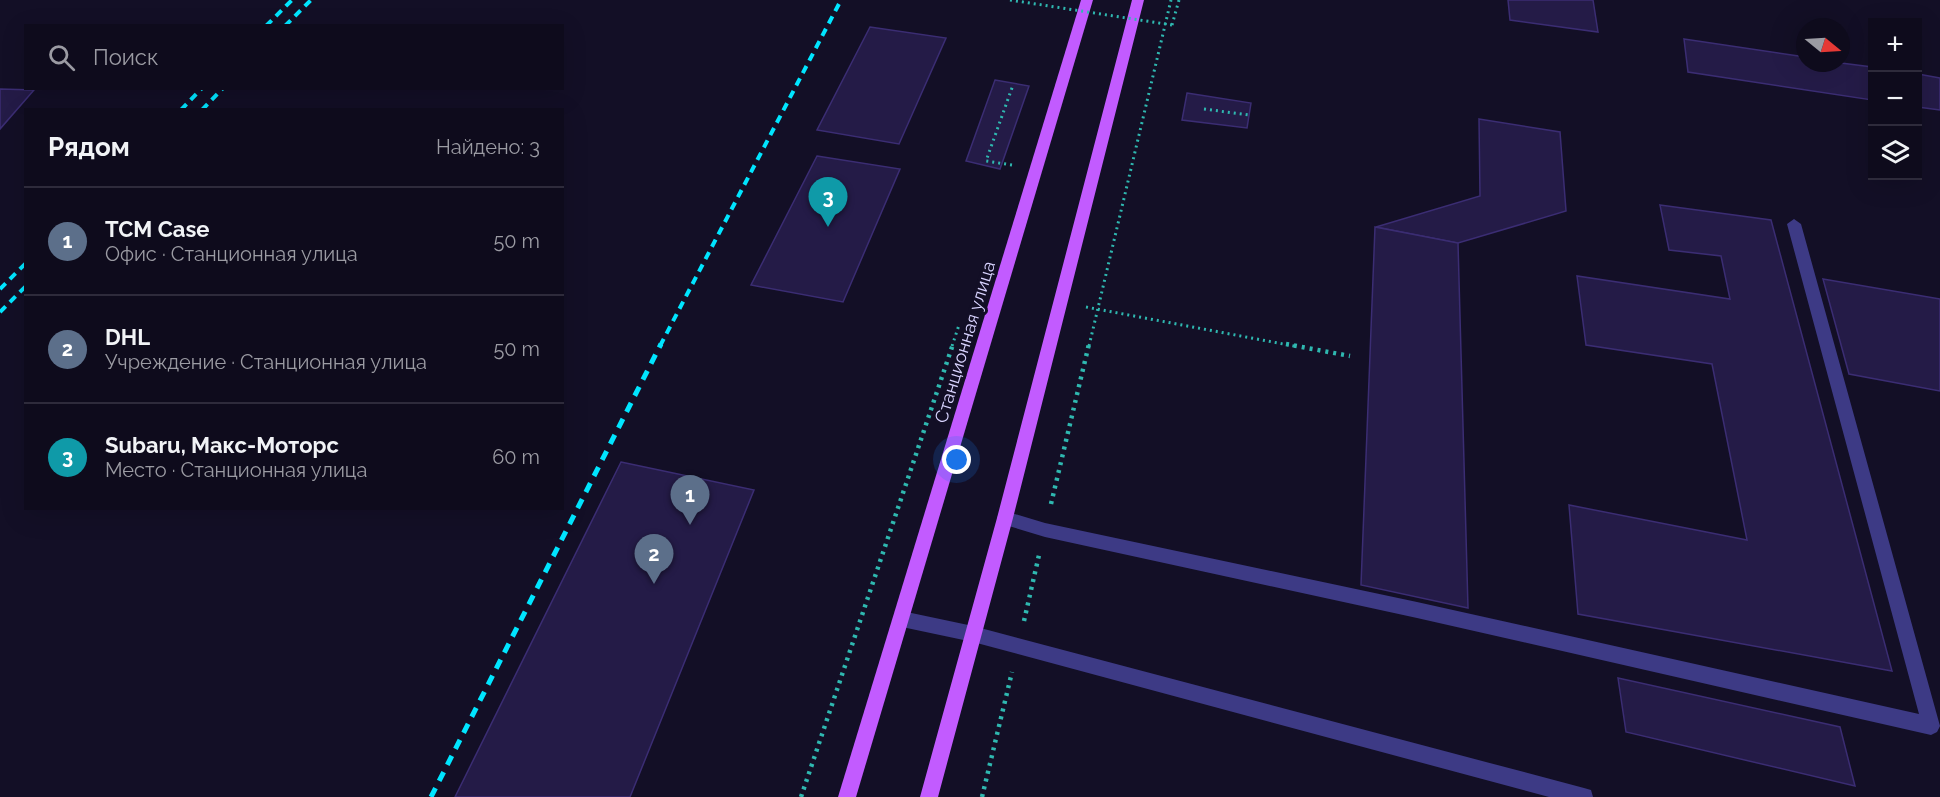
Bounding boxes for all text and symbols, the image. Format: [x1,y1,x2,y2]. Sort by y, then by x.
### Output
north arrow [1796,18,1850,72]
map controls [1868,18,1922,180]
button: + [1868,18,1922,72]
search box [24,24,564,90]
icon: search [45,41,78,74]
text: Поиск [93,44,158,70]
button: − [1868,72,1922,126]
button: layers [1868,126,1922,180]
text: Рядом [48,132,130,162]
text: Найдено: 3 [436,135,540,159]
pin: 3 [808,178,848,227]
text: ТСМ Case [105,216,209,242]
text: 1 [63,229,72,253]
text: 50 m [493,229,540,253]
text: Офис · Станционная улица [105,242,358,266]
street label: Станционная улица [930,258,999,425]
text: DHL [105,324,150,350]
text: 2 [62,337,73,361]
text: 50 m [493,337,540,361]
text: Учреждение · Станционная улица [105,350,427,374]
text: Subaru, Макс-Моторс [105,432,339,458]
text: 3 [62,445,73,469]
text: 60 m [492,445,540,469]
your location [942,445,971,474]
text: Место · Станционная улица [105,458,367,482]
pin: 1 [670,476,710,525]
pin: 2 [634,534,674,584]

